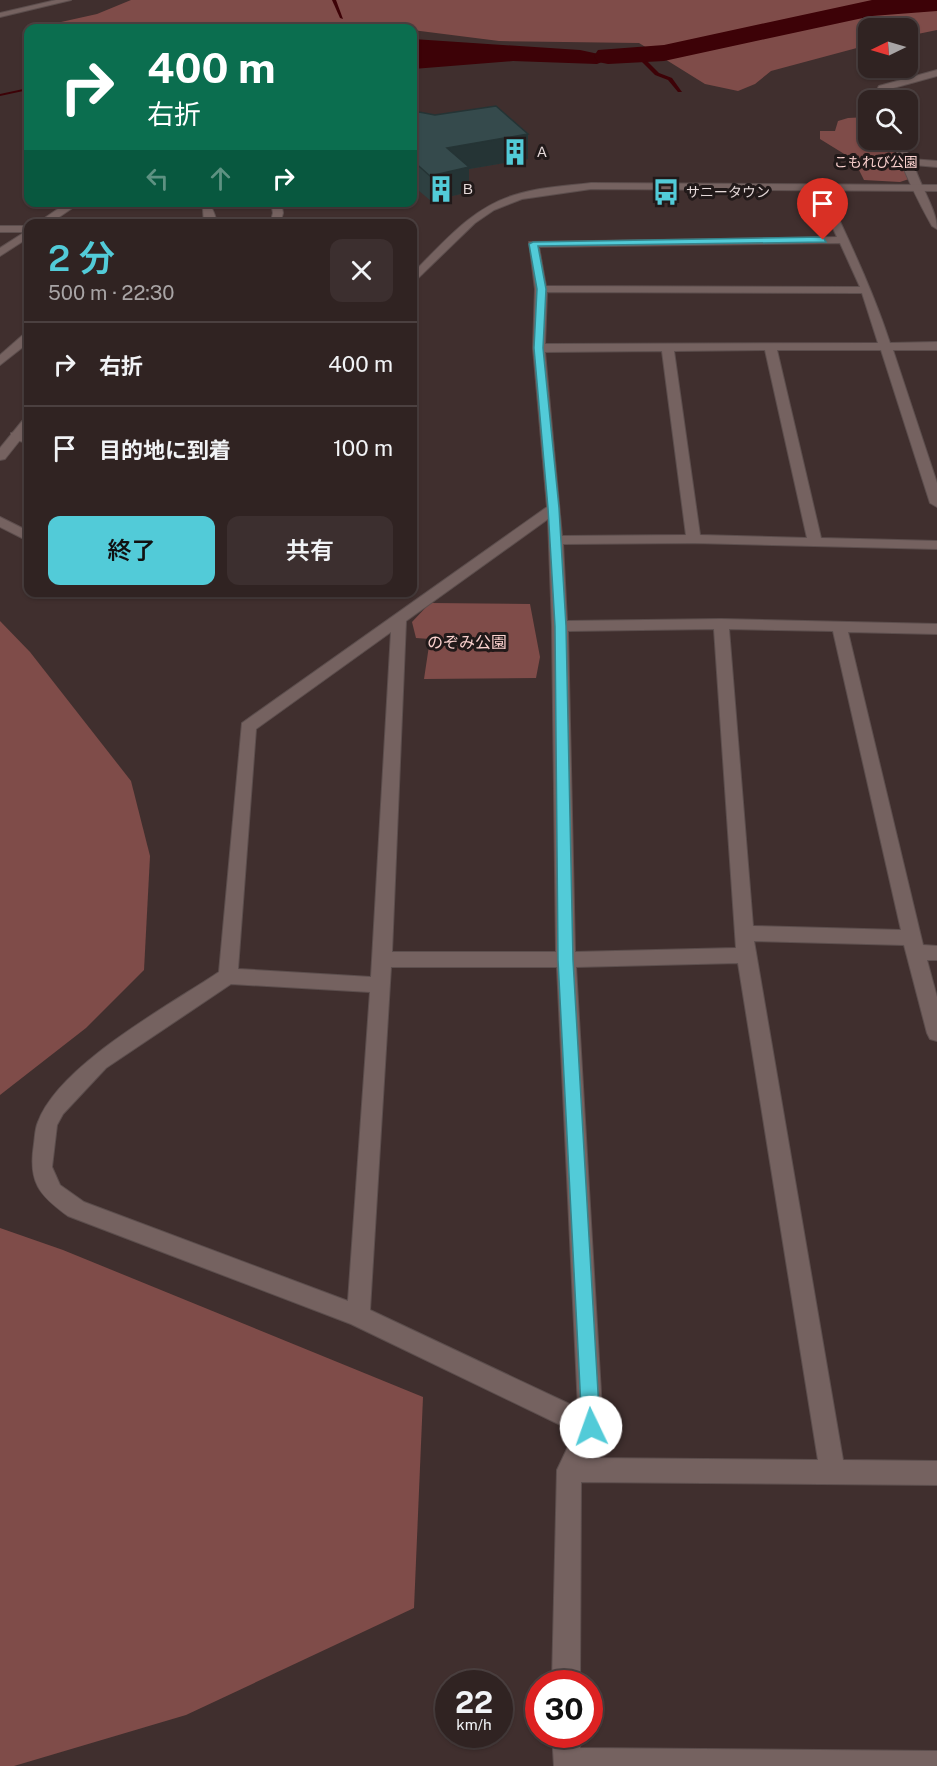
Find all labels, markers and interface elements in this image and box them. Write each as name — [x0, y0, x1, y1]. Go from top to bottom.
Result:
north arrow — [858, 18, 918, 78]
map controls — [858, 18, 918, 150]
text: 400 m — [147, 43, 276, 92]
icon: right — [48, 48, 126, 126]
button: search — [858, 90, 918, 150]
text: 右折 — [147, 98, 201, 130]
building icon: Ａ — [500, 137, 530, 167]
place label: Ａ — [535, 144, 549, 160]
park label: こもれび公園 — [834, 154, 918, 170]
icon: left — [141, 162, 174, 195]
icon: ahead — [204, 162, 237, 195]
icon: right — [267, 162, 300, 195]
building icon: Ｂ — [426, 174, 456, 204]
bus stop icon: サニータウン — [651, 177, 681, 207]
pin — [797, 178, 848, 240]
place label: Ｂ — [461, 181, 475, 197]
place label: サニータウン — [686, 184, 770, 200]
icon: arrive — [806, 187, 839, 220]
text: 2 分 — [48, 237, 115, 279]
button: close — [330, 239, 393, 302]
text: 500 m · 22:30 — [48, 281, 175, 305]
icon: right — [48, 348, 81, 381]
text: 400 m — [328, 351, 393, 377]
text: 右折 — [99, 353, 143, 379]
icon: arrive — [48, 432, 81, 465]
text: 100 m — [333, 435, 393, 461]
text: 目的地に到着 — [99, 437, 231, 463]
button: 終了 — [48, 516, 215, 585]
button: 共有 — [227, 516, 393, 585]
park label: のぞみ公園 — [427, 633, 507, 652]
position arrow — [559, 1395, 623, 1459]
speed limit sign: 30 — [525, 1670, 603, 1748]
text: 22 — [455, 1684, 493, 1720]
text: km/h — [456, 1716, 492, 1733]

